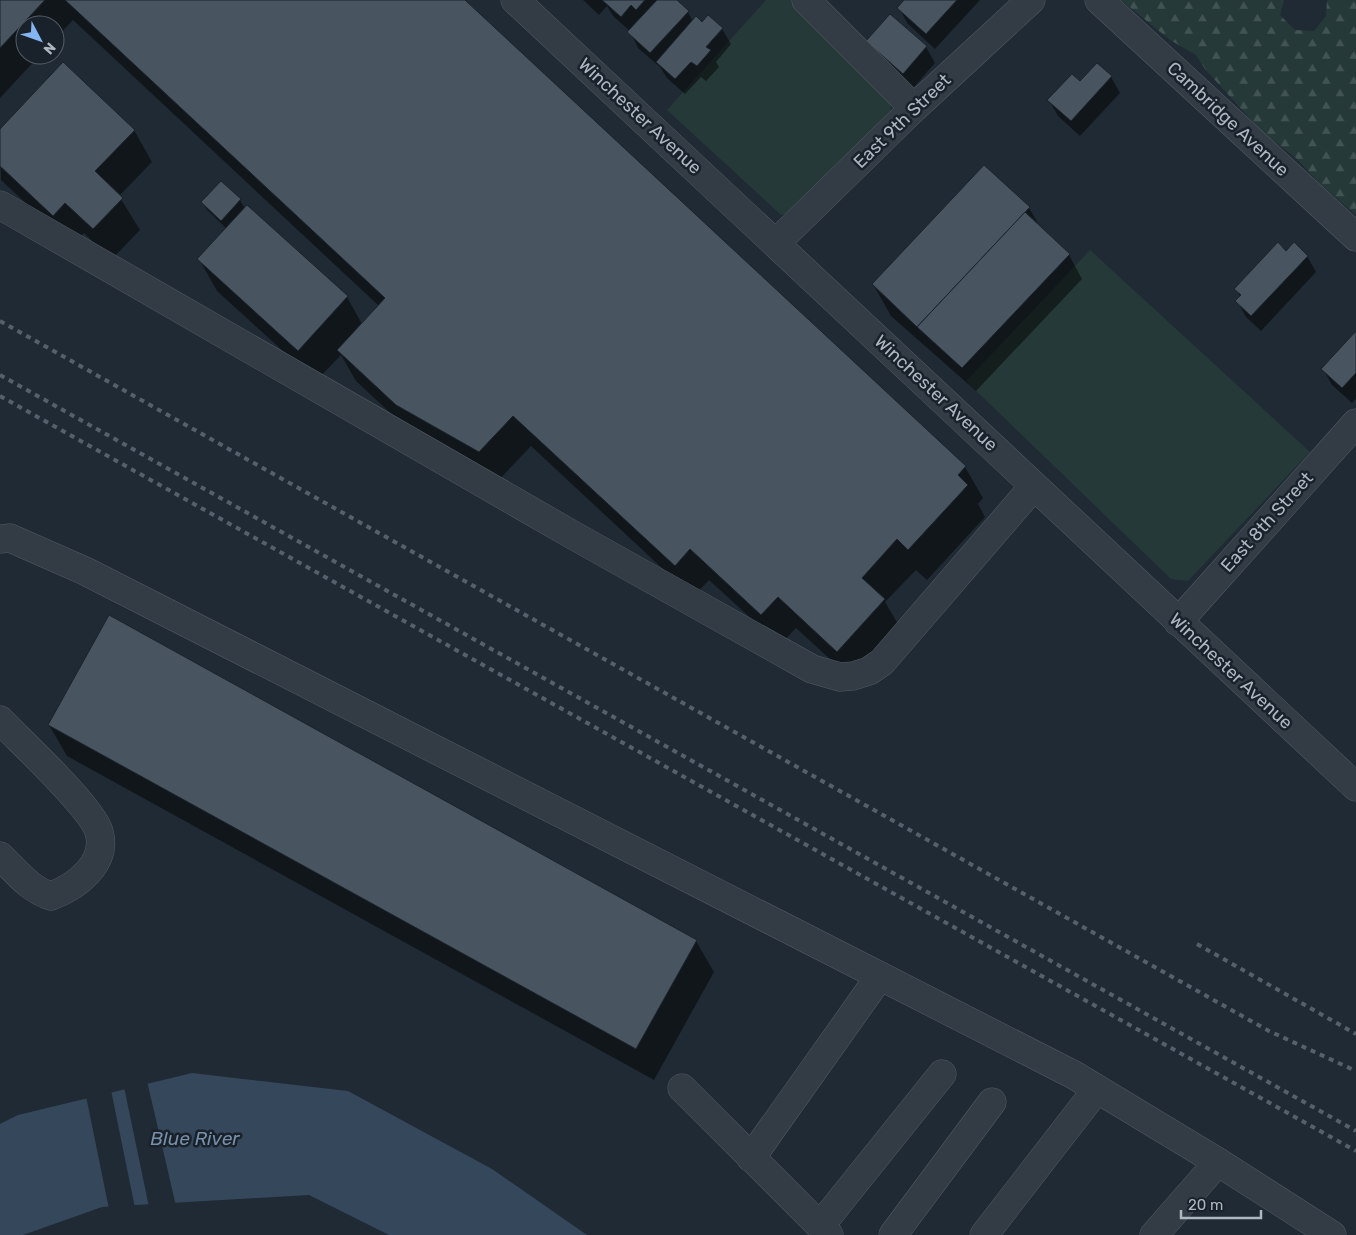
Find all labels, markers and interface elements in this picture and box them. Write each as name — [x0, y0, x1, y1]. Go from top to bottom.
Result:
north arrow — [15, 15, 65, 65]
text: N — [40, 39, 59, 58]
street label: Winchester Avenue — [574, 53, 706, 179]
street label: Cambridge Avenue — [1163, 57, 1293, 181]
street label: East 9th Street — [849, 69, 955, 173]
street label: Winchester Avenue — [870, 330, 1002, 456]
street label: East 8th Street — [1216, 467, 1318, 577]
street label: Winchester Avenue — [1165, 608, 1297, 734]
water label: Blue River — [150, 1127, 240, 1150]
scale bar — [1181, 1188, 1261, 1220]
text: 20 m — [1188, 1196, 1223, 1214]

